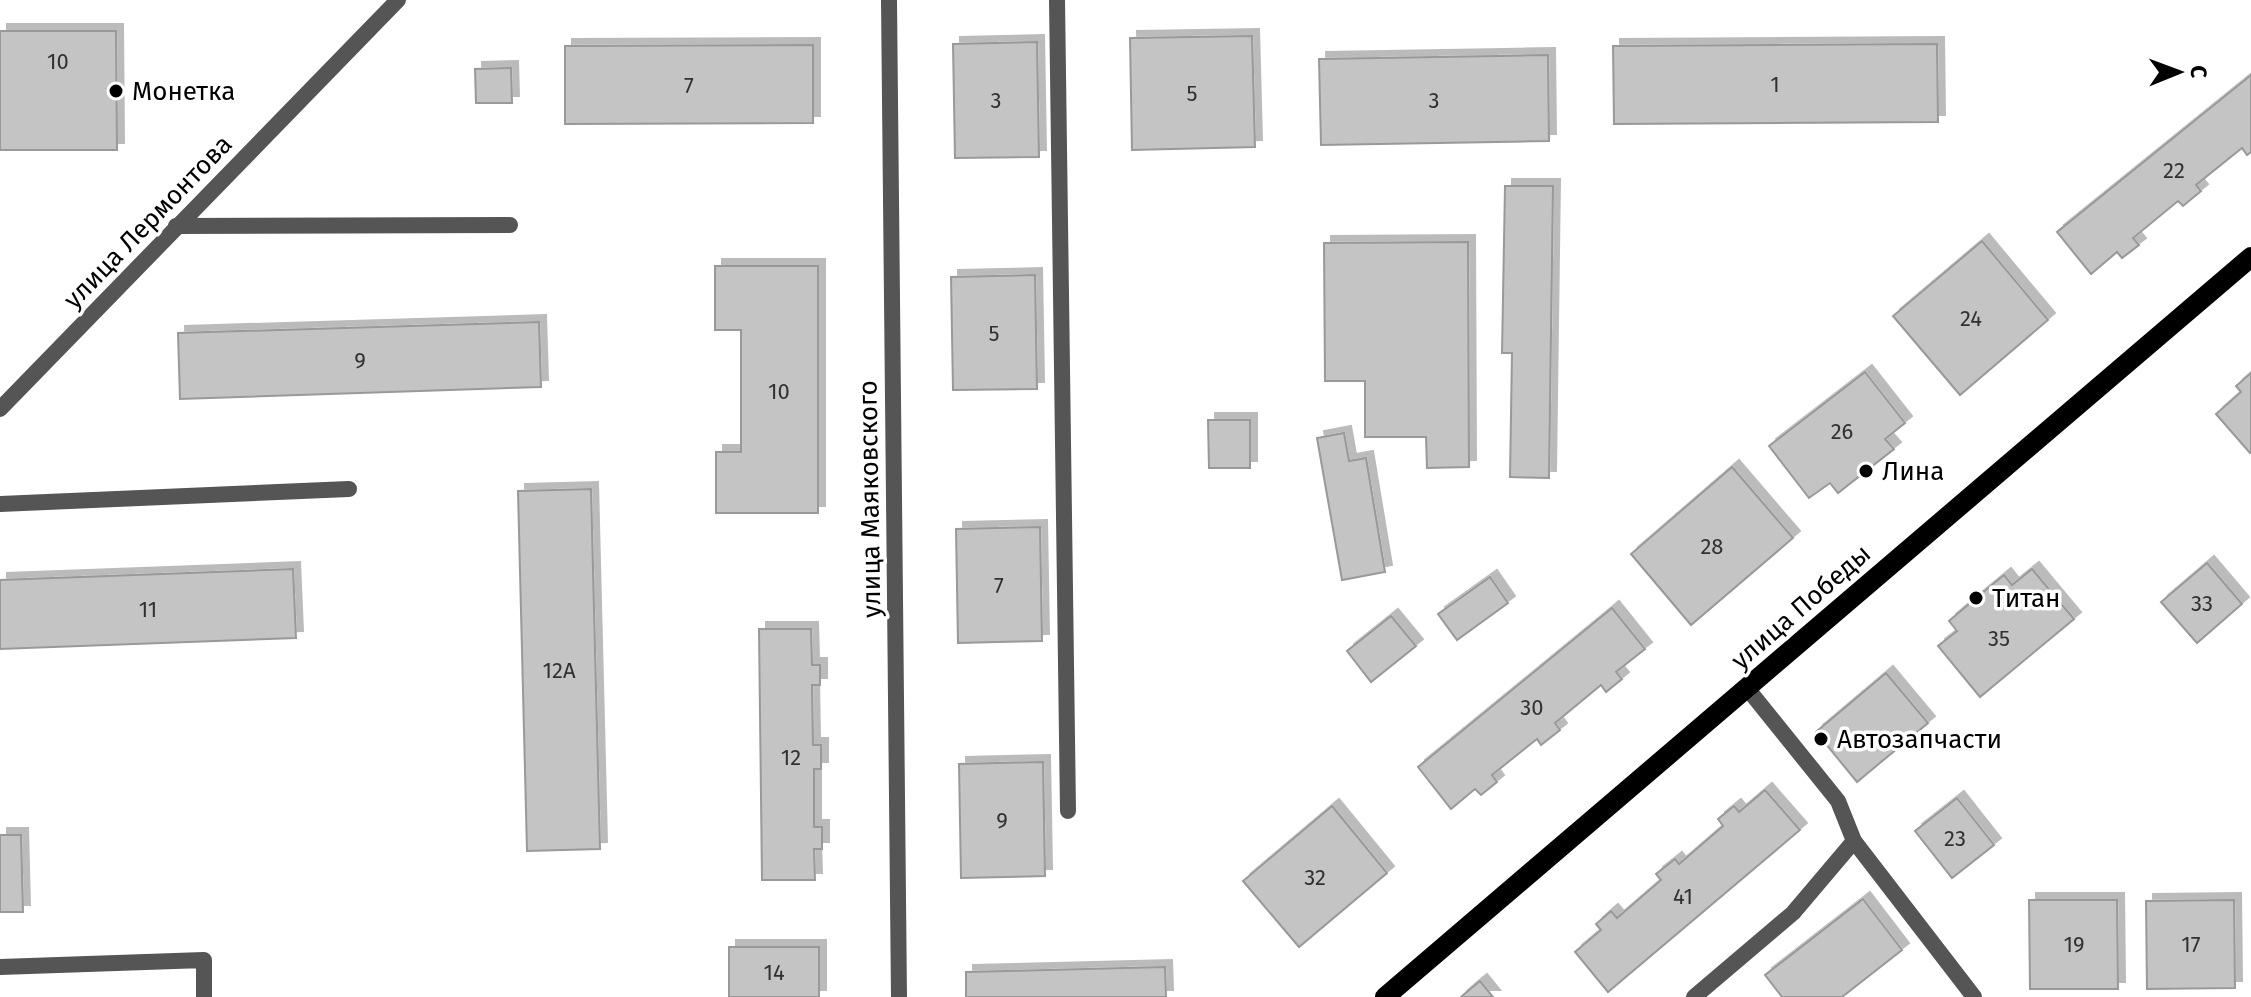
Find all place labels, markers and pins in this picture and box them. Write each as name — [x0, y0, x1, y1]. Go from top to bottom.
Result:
place label: Монетка — [132, 76, 235, 107]
marker: Монетка — [107, 82, 125, 100]
place label: Лина — [1882, 456, 1944, 487]
marker: Лина — [1857, 462, 1875, 480]
place label: Титан — [1992, 583, 2061, 614]
marker: Титан — [1967, 589, 1985, 607]
place label: Автозапчасти — [1837, 724, 2002, 755]
marker: Автозапчасти — [1812, 730, 1830, 748]

